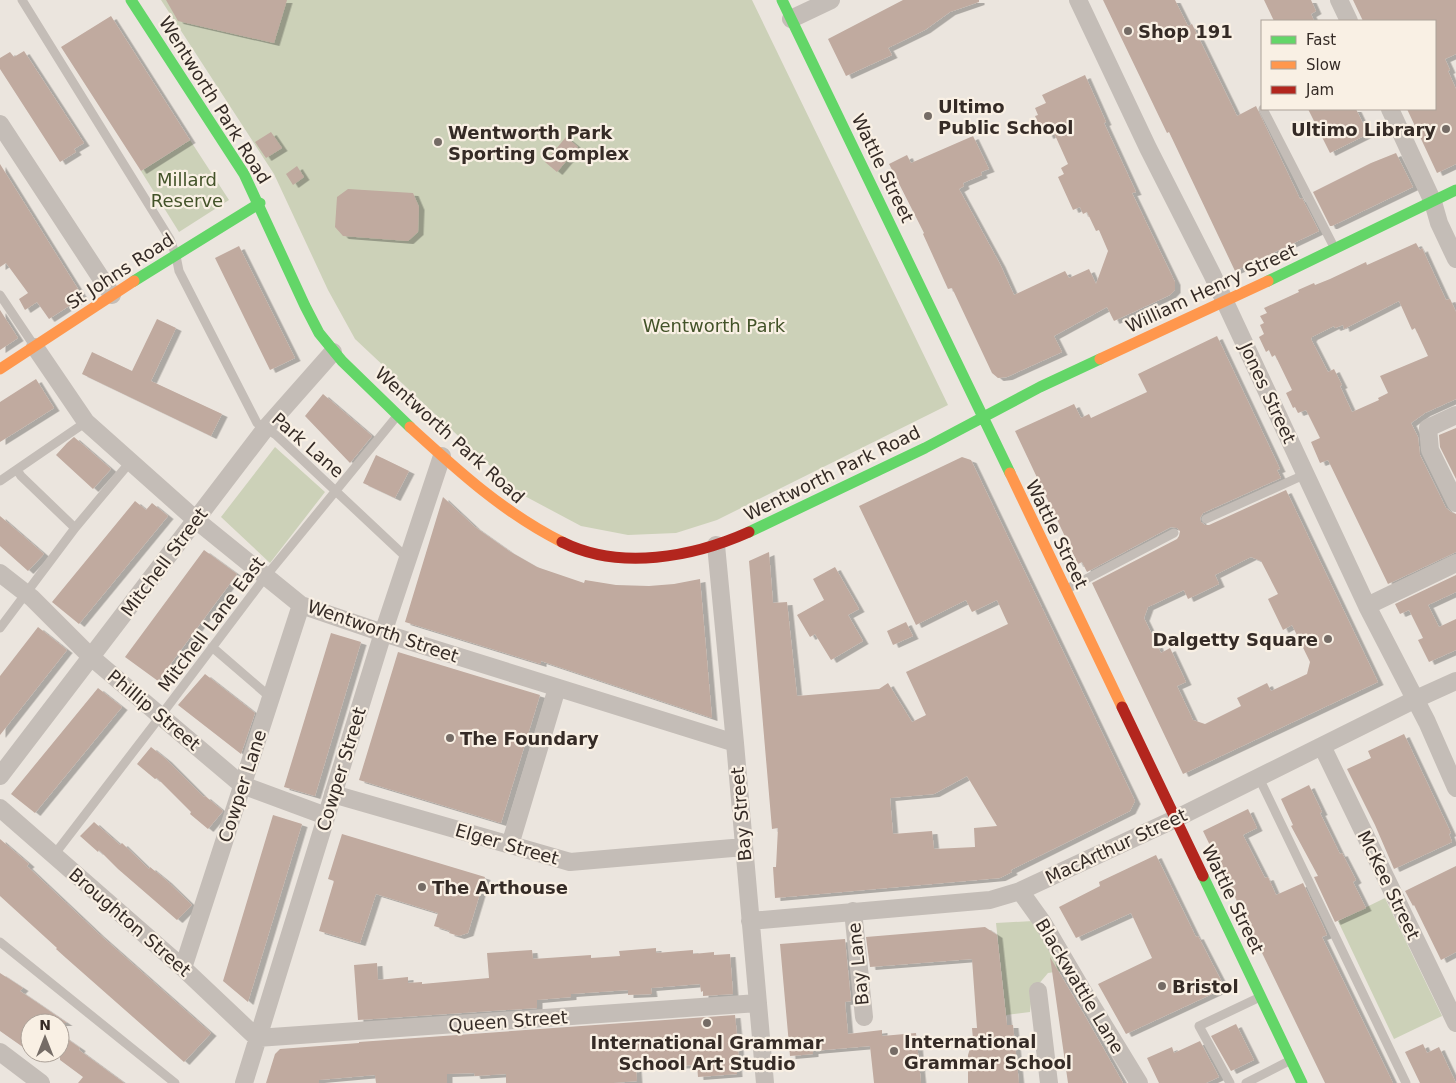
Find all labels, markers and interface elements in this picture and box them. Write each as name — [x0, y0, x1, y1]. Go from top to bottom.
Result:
street label: Wentworth Park Road — [155, 12, 275, 188]
legend — [1261, 20, 1436, 110]
place label: Shop 191 — [1138, 21, 1233, 42]
marker: Shop 191 — [1122, 25, 1134, 37]
text: Fast — [1306, 31, 1336, 49]
text: Slow — [1306, 56, 1341, 74]
text: Jam — [1305, 81, 1334, 99]
place label: Ultimo Public School — [938, 96, 1074, 138]
street label: Wattle Street — [848, 110, 918, 226]
marker: Ultimo Public School — [922, 110, 934, 122]
place label: Ultimo Library — [1291, 119, 1436, 140]
place label: Wentworth Park Sporting Complex — [448, 122, 629, 164]
marker: Ultimo Library — [1440, 123, 1452, 135]
marker: Wentworth Park Sporting Complex — [432, 136, 444, 148]
park label: Millard Reserve — [151, 169, 223, 211]
street label: St Johns Road — [62, 229, 178, 313]
street label: William Henry Street — [1122, 239, 1300, 337]
park label: Wentworth Park — [643, 315, 786, 336]
street label: Jones Street — [1235, 338, 1300, 447]
street label: Wentworth Park Road — [371, 362, 529, 508]
street label: Park Lane — [268, 408, 348, 482]
street label: Wentworth Park Road — [740, 421, 924, 525]
street label: Wattle Street — [1022, 476, 1092, 592]
street label: Mitchell Street — [116, 504, 212, 620]
street label: Mitchell Lane East — [153, 552, 269, 696]
street label: Wentworth Street — [305, 595, 461, 667]
place label: Dalgetty Square — [1153, 629, 1318, 650]
marker: Dalgetty Square — [1322, 633, 1334, 645]
street label: Phillip Street — [104, 665, 204, 755]
street label: Cowper Street — [312, 704, 370, 834]
street label: Cowper Lane — [214, 727, 270, 845]
place label: The Foundary — [460, 728, 599, 749]
marker: The Foundary — [444, 732, 456, 744]
street label: Bay Street — [726, 766, 756, 862]
street label: MacArthur Street — [1042, 804, 1190, 888]
street label: Elger Street — [453, 819, 561, 869]
street label: McKee Street — [1354, 827, 1424, 943]
street label: Wattle Street — [1198, 841, 1268, 957]
street label: Broughton Street — [65, 863, 195, 981]
place label: The Arthouse — [432, 877, 568, 898]
marker: The Arthouse — [416, 881, 428, 893]
street label: Blackwattle Lane — [1031, 915, 1129, 1057]
street label: Bay Lane — [843, 921, 873, 1007]
place label: Bristol — [1172, 976, 1239, 997]
marker: Bristol — [1156, 980, 1168, 992]
street label: Queen Street — [448, 1006, 568, 1036]
north arrow — [20, 1013, 70, 1063]
text: N — [39, 1017, 51, 1033]
marker: International Grammar School Art Studio — [701, 1017, 713, 1029]
place label: International Grammar School — [904, 1031, 1072, 1073]
place label: International Grammar School Art Studio — [590, 1032, 824, 1074]
marker: International Grammar School — [888, 1045, 900, 1057]

